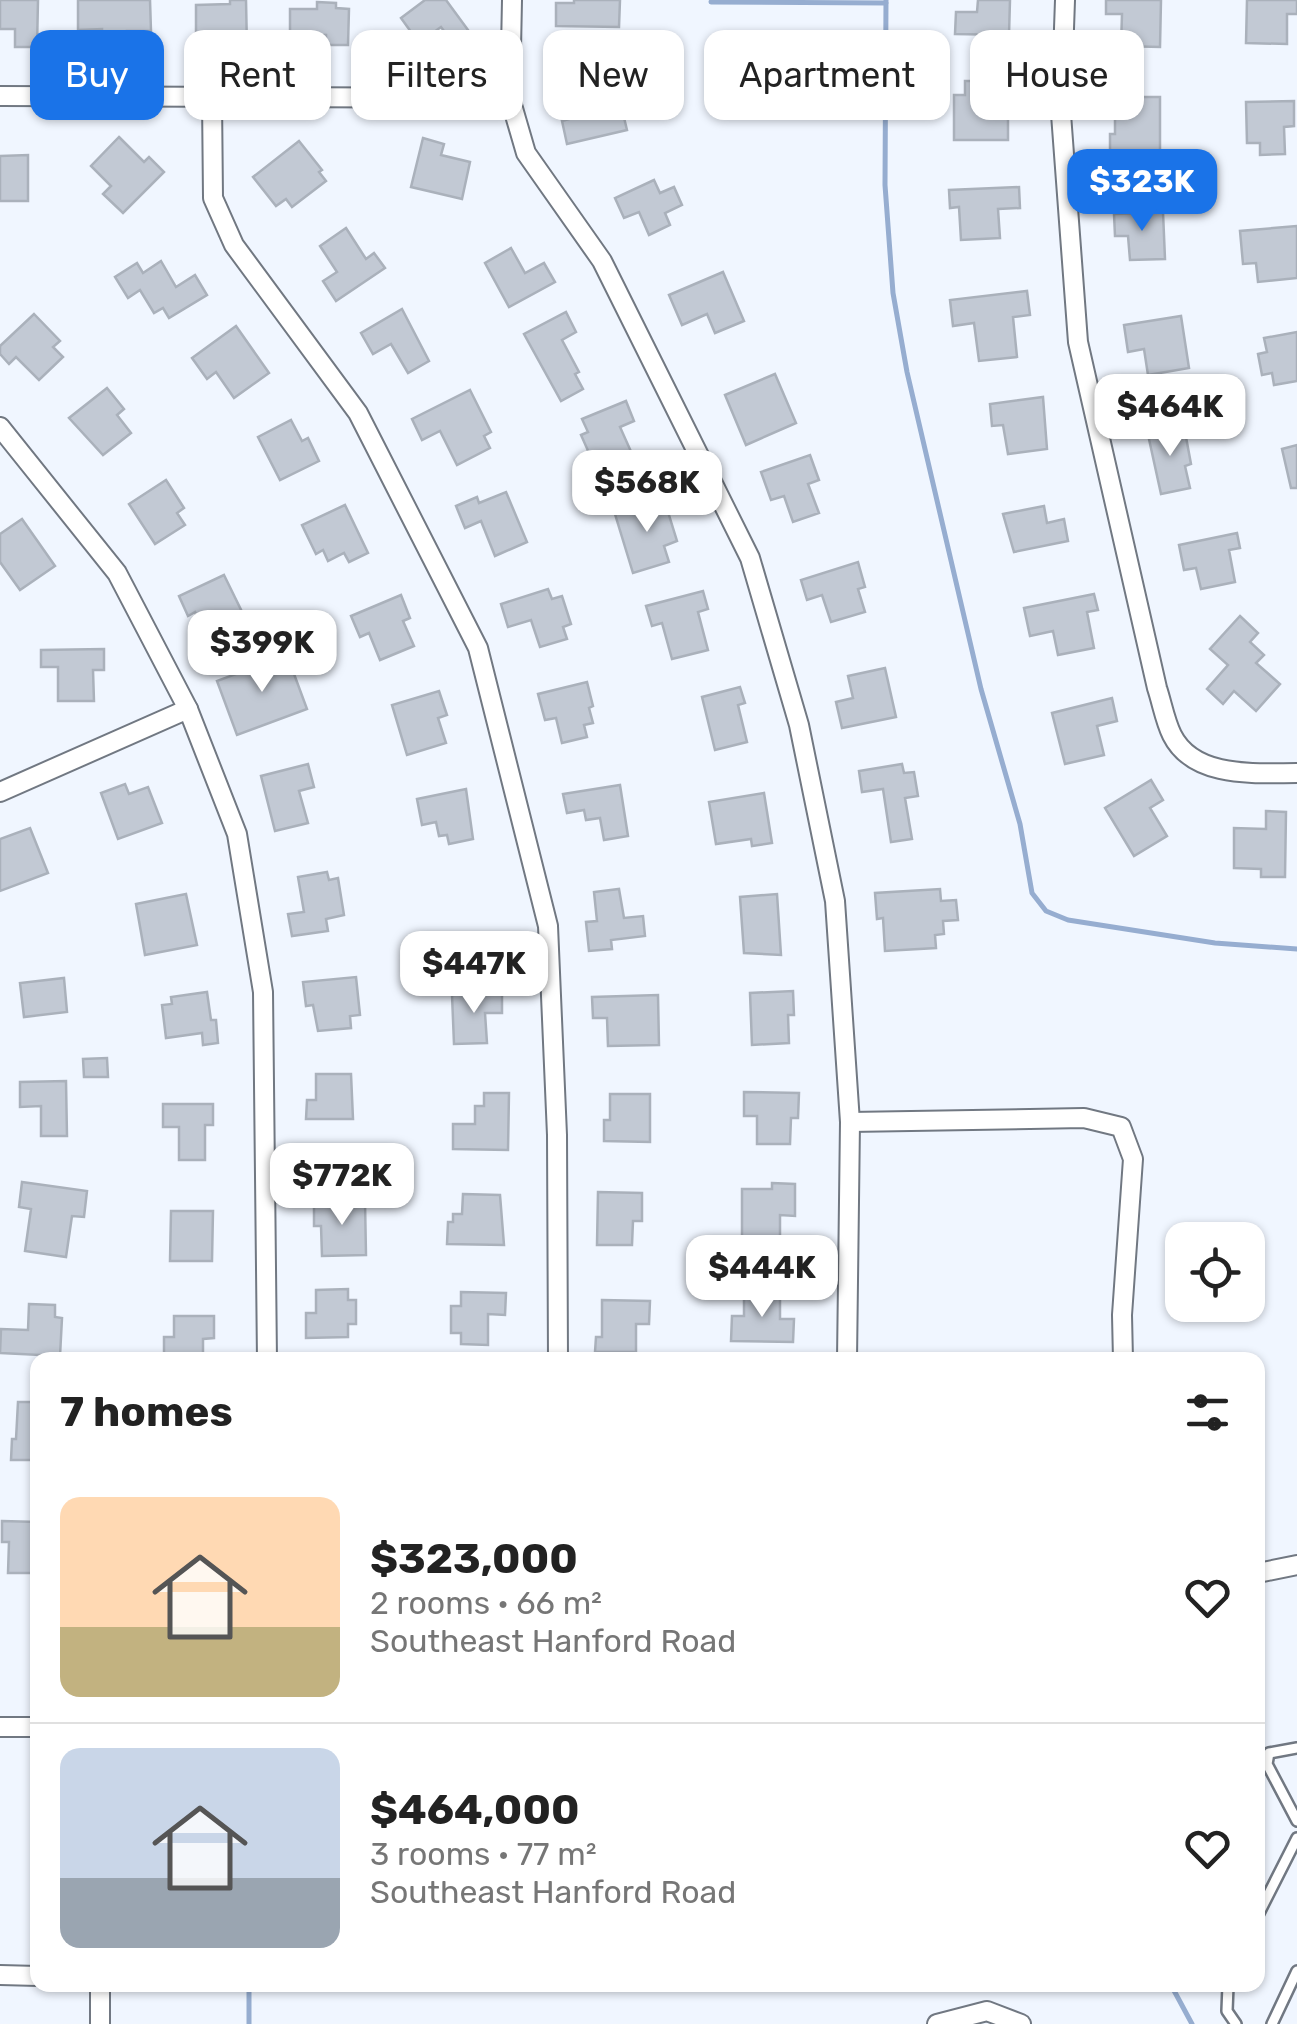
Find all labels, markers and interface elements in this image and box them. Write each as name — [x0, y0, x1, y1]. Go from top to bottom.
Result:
chip: Buy — [30, 30, 164, 120]
chip: Rent — [184, 30, 331, 120]
chip: Filters — [351, 30, 523, 120]
chip: New — [543, 30, 684, 120]
chip: Apartment — [704, 30, 950, 120]
chip: House — [970, 30, 1144, 120]
pin: $323K — [1072, 149, 1212, 234]
text: $323K — [1089, 162, 1195, 200]
pin: $464K — [1100, 374, 1240, 459]
text: $464K — [1116, 387, 1224, 425]
pin: $568K — [577, 450, 717, 535]
text: $568K — [594, 463, 700, 501]
pin: $399K — [192, 610, 332, 695]
text: $399K — [210, 623, 314, 661]
pin: $447K — [404, 931, 544, 1016]
text: $447K — [422, 944, 526, 982]
pin: $772K — [272, 1143, 412, 1228]
text: $772K — [292, 1156, 392, 1194]
map controls — [1165, 1222, 1265, 1322]
button: locate — [1165, 1222, 1265, 1322]
pin: $444K — [692, 1235, 832, 1320]
text: $444K — [708, 1248, 816, 1286]
icon: filters — [1180, 1385, 1235, 1440]
text: 7 homes — [60, 1387, 233, 1437]
text: $323,000 — [370, 1534, 578, 1584]
icon: home — [140, 1537, 260, 1657]
icon: heart — [1180, 1570, 1235, 1625]
text: 2 rooms · 66 m² — [370, 1584, 602, 1622]
text: Southeast Hanford Road — [370, 1622, 736, 1660]
text: $464,000 — [370, 1785, 580, 1835]
icon: home — [140, 1788, 260, 1908]
icon: heart — [1180, 1821, 1235, 1876]
text: 3 rooms · 77 m² — [370, 1835, 597, 1873]
text: Southeast Hanford Road — [370, 1873, 736, 1911]

